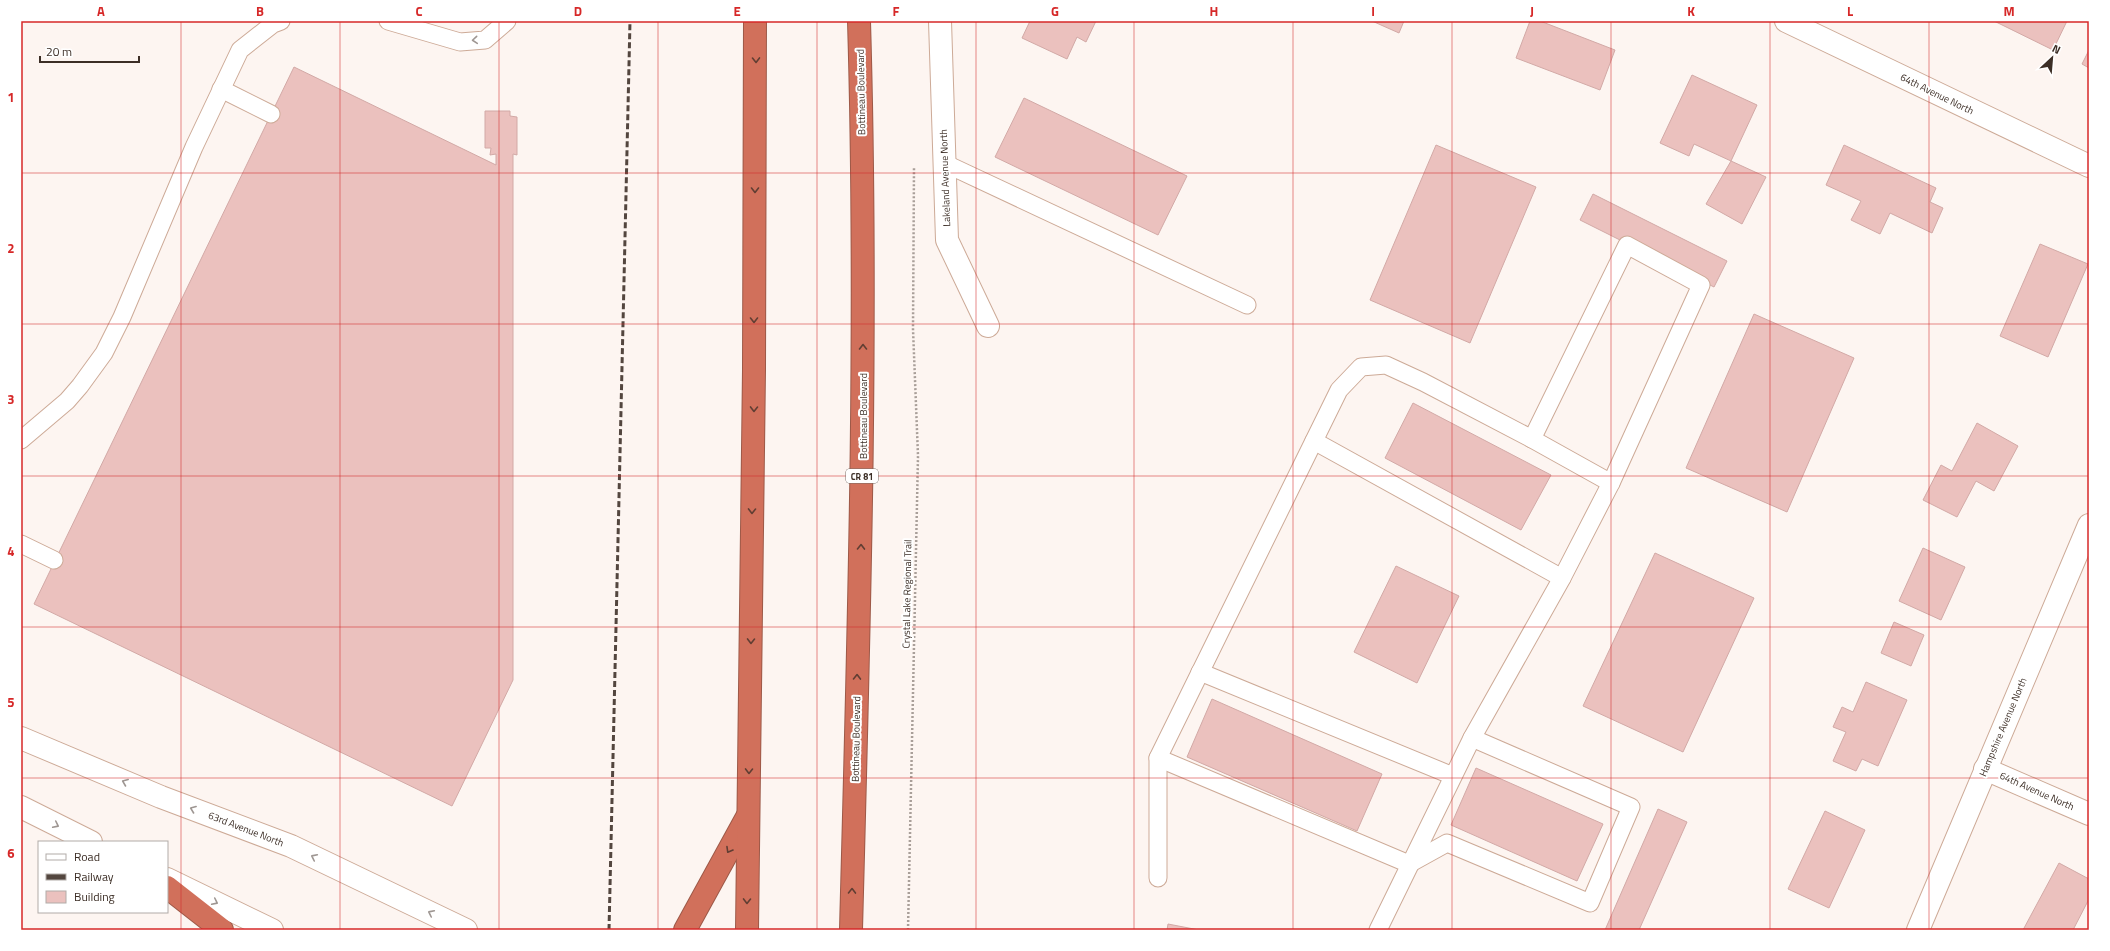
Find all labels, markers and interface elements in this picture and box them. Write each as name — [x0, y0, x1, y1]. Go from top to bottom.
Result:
text: A — [97, 1, 105, 21]
text: B — [256, 1, 264, 21]
text: C — [415, 1, 423, 21]
text: D — [574, 1, 582, 21]
text: E — [733, 1, 741, 21]
text: F — [893, 1, 900, 21]
text: G — [1051, 1, 1059, 21]
text: H — [1210, 1, 1218, 21]
text: I — [1371, 1, 1375, 21]
text: J — [1530, 1, 1534, 21]
text: K — [1687, 1, 1695, 21]
text: L — [1847, 1, 1853, 21]
text: M — [2003, 1, 2015, 21]
one-way arrow — [472, 36, 478, 45]
scale bar — [40, 38, 139, 64]
north arrow — [2032, 38, 2072, 78]
text: N — [2049, 40, 2063, 58]
text: 20 m — [46, 42, 72, 61]
street label: Bottineau Boulevard — [853, 49, 869, 135]
one-way arrow — [751, 57, 760, 63]
street label: 64th Avenue North — [1898, 70, 1976, 118]
text: 1 — [7, 87, 15, 107]
street label: Lakeland Avenue North — [936, 129, 954, 227]
one-way arrow — [751, 187, 759, 193]
text: 2 — [7, 238, 15, 258]
one-way arrow — [750, 317, 759, 323]
one-way arrow — [859, 344, 867, 350]
street label: Bottineau Boulevard — [856, 373, 871, 459]
text: 3 — [7, 389, 15, 409]
one-way arrow — [750, 406, 758, 412]
road number: CR 81 — [846, 469, 878, 483]
one-way arrow — [748, 508, 757, 514]
street label: Crystal Lake Regional Trail — [899, 539, 915, 649]
text: 4 — [7, 541, 15, 561]
one-way arrow — [857, 544, 865, 550]
one-way arrow — [746, 638, 755, 644]
one-way arrow — [853, 674, 862, 680]
street label: Hampshire Avenue North — [1975, 675, 2031, 779]
text: 5 — [7, 692, 15, 712]
street label: Bottineau Boulevard — [848, 696, 864, 782]
one-way arrow — [745, 768, 753, 774]
street label: 64th Avenue North — [1997, 768, 2077, 814]
one-way arrow — [121, 778, 128, 786]
one-way arrow — [190, 805, 197, 813]
street label: 63rd Avenue North — [206, 808, 286, 850]
one-way arrow — [52, 820, 59, 827]
legend — [38, 841, 168, 913]
text: 6 — [7, 843, 15, 863]
one-way arrow — [726, 846, 733, 853]
text: Road — [74, 847, 100, 866]
one-way arrow — [310, 854, 318, 862]
text: Railway — [74, 867, 114, 886]
text: Building — [74, 887, 115, 906]
one-way arrow — [848, 888, 856, 894]
one-way arrow — [210, 897, 218, 905]
one-way arrow — [743, 898, 751, 904]
one-way arrow — [428, 910, 435, 918]

